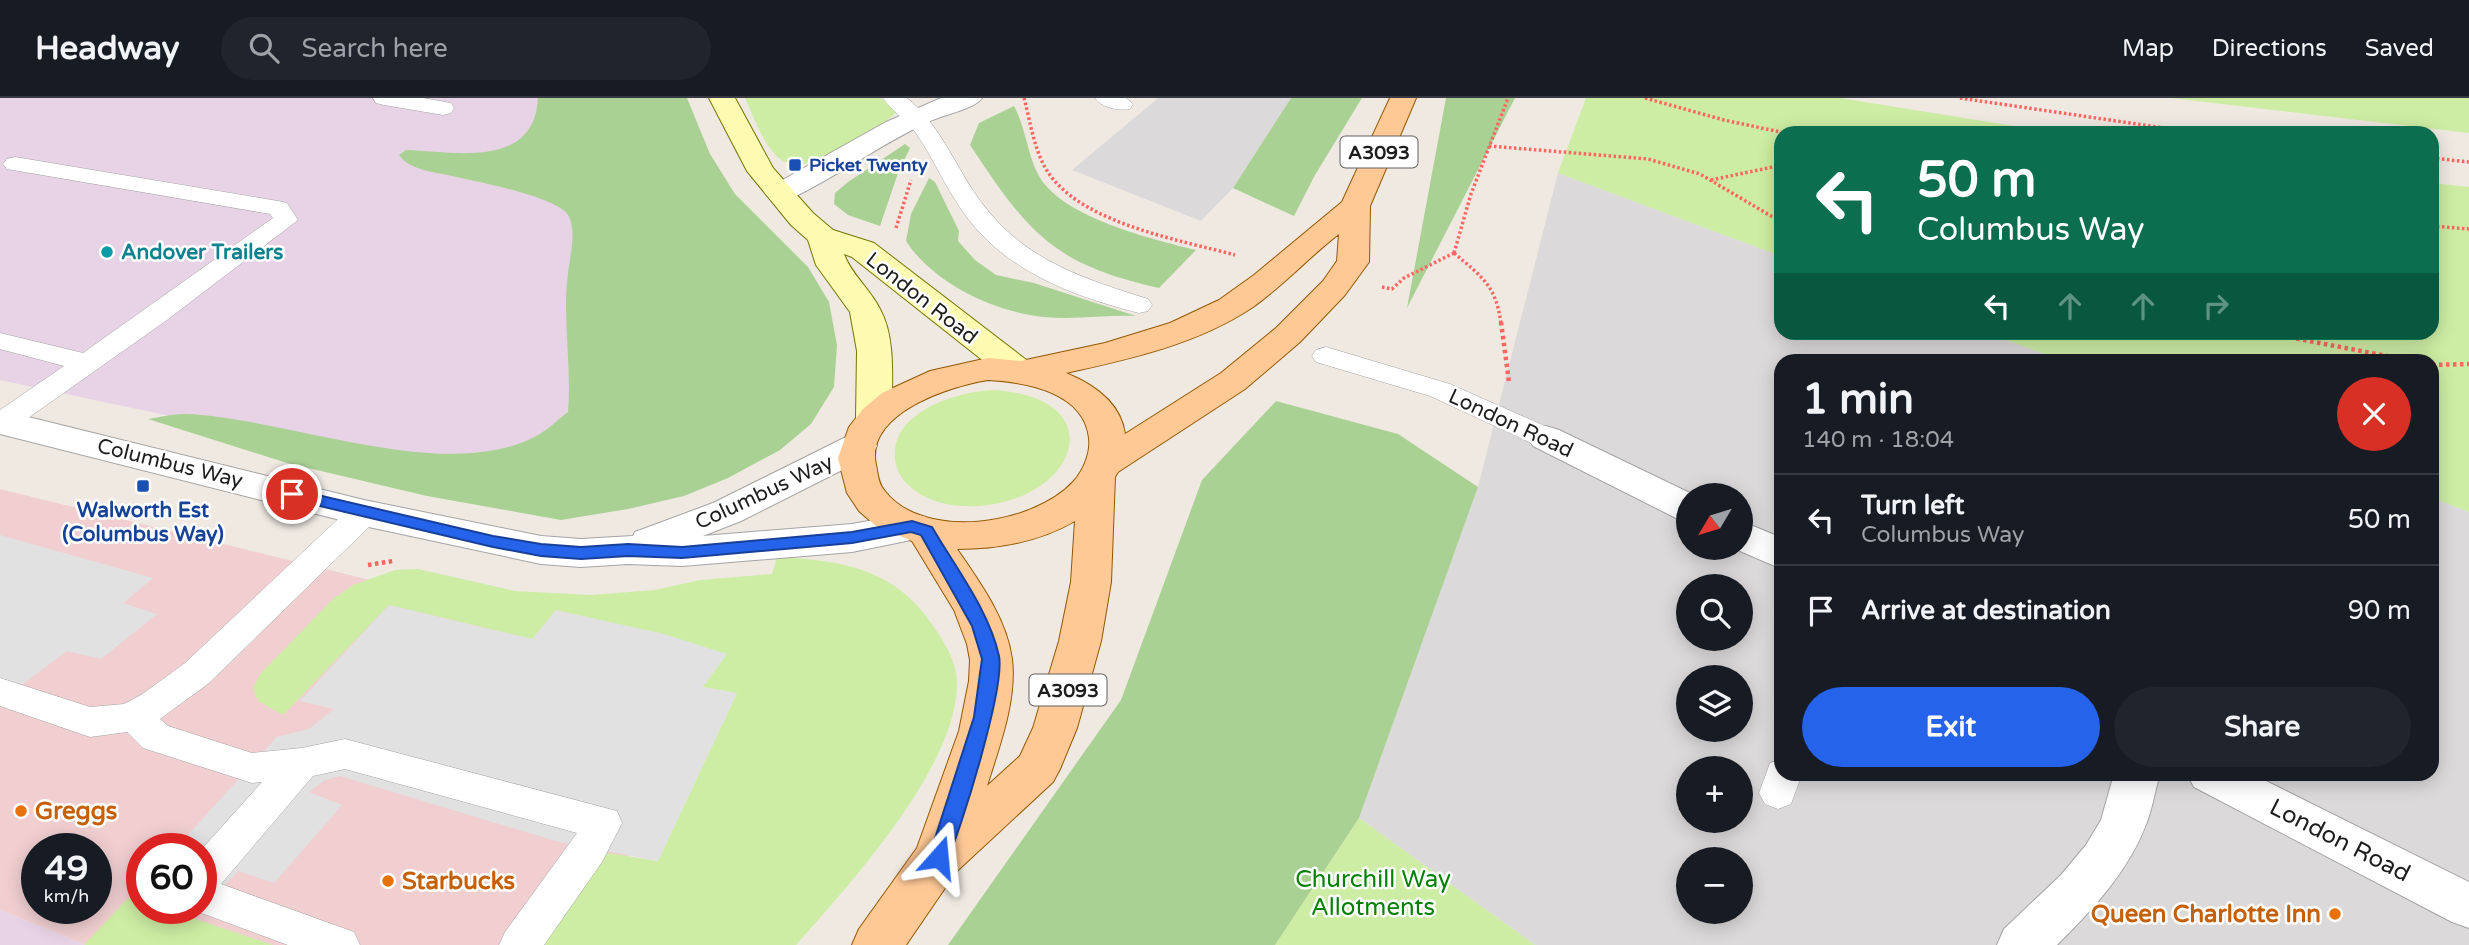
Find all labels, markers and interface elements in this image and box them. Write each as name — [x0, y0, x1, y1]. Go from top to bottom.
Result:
search box — [221, 17, 711, 80]
text: Headway — [35, 29, 179, 68]
icon: search — [245, 29, 283, 67]
text: Search here — [301, 33, 448, 64]
text: Map — [2122, 34, 2174, 63]
text: Directions — [2212, 34, 2327, 63]
text: Saved — [2365, 34, 2434, 63]
road number: A3093 — [1340, 136, 1418, 168]
text: 50 m — [1917, 151, 2036, 210]
place label: Picket Twenty — [809, 154, 928, 176]
icon: left — [1802, 154, 1893, 245]
marker: Picket Twenty — [787, 157, 803, 173]
text: Columbus Way — [1917, 211, 2144, 249]
place label: Andover Trailers — [121, 240, 283, 265]
marker: Andover Trailers — [99, 244, 115, 260]
street label: London Road — [861, 247, 982, 350]
icon: left — [1978, 287, 2016, 325]
icon: ahead — [2051, 287, 2089, 325]
icon: ahead — [2124, 287, 2162, 325]
icon: right — [2197, 287, 2235, 325]
text: 1 min — [1802, 374, 1914, 425]
button: close — [2337, 377, 2411, 451]
street label: London Road — [1444, 384, 1577, 463]
text: 140 m · 18:04 — [1802, 426, 1954, 454]
street label: Columbus Way — [94, 433, 245, 494]
street label: Columbus Way — [691, 450, 837, 535]
pin — [262, 464, 322, 524]
icon: arrive — [273, 475, 311, 513]
marker: Walworth Est (Columbus Way) — [135, 478, 151, 494]
north arrow — [1676, 483, 1754, 560]
map controls — [1676, 483, 1753, 924]
text: Turn left — [1861, 490, 1964, 521]
place label: Walworth Est (Columbus Way) — [62, 498, 224, 547]
icon: left — [1802, 501, 1840, 539]
text: 50 m — [2348, 504, 2411, 535]
text: Columbus Way — [1861, 521, 2024, 549]
button: search — [1676, 574, 1753, 651]
icon: arrive — [1802, 592, 1840, 630]
text: Arrive at destination — [1861, 595, 2111, 626]
text: 90 m — [2348, 595, 2411, 626]
button: layers — [1676, 665, 1753, 742]
road number: A3093 — [1030, 674, 1106, 706]
button: Exit — [1802, 687, 2100, 767]
button: Share — [2114, 687, 2411, 767]
button: + — [1676, 756, 1753, 833]
street label: London Road — [2265, 793, 2415, 888]
place label: Greggs — [35, 797, 117, 826]
marker: Greggs — [13, 803, 29, 819]
position arrow — [902, 820, 976, 894]
speed limit sign: 60 — [126, 833, 217, 924]
button: − — [1676, 847, 1753, 924]
text: 49 — [45, 848, 88, 890]
park label: Churchill Way Allotments — [1295, 865, 1451, 922]
place label: Starbucks — [402, 867, 515, 896]
marker: Starbucks — [380, 873, 396, 889]
text: km/h — [44, 885, 89, 907]
place label: Queen Charlotte Inn — [2091, 900, 2321, 929]
marker: Queen Charlotte Inn — [2327, 906, 2343, 922]

